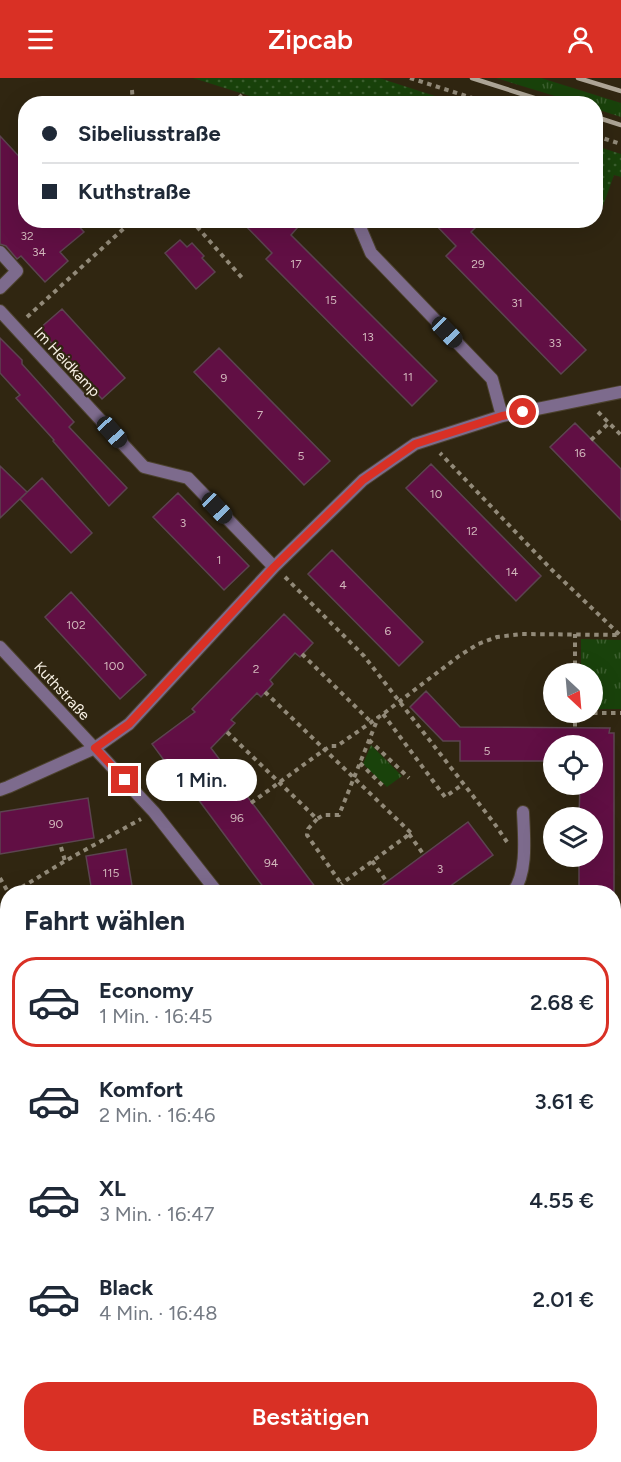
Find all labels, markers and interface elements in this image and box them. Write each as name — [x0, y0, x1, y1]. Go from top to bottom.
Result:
icon: menu — [24, 23, 57, 56]
text: Zipcab — [268, 23, 353, 56]
icon: person — [564, 23, 597, 56]
text: Sibeliusstraße — [78, 120, 221, 147]
text: Kuthstraße — [78, 178, 191, 205]
house number: 32 — [20, 229, 34, 243]
house number: 34 — [32, 245, 47, 259]
house number: 17 — [290, 257, 302, 271]
house number: 29 — [471, 257, 485, 271]
house number: 15 — [325, 293, 337, 307]
house number: 31 — [511, 296, 523, 310]
car — [428, 313, 466, 351]
street label: Im Heidkamp — [30, 323, 104, 401]
house number: 13 — [362, 330, 374, 344]
house number: 33 — [548, 336, 562, 350]
house number: 11 — [403, 370, 413, 384]
house number: 9 — [221, 371, 228, 385]
route start — [509, 398, 536, 425]
house number: 7 — [257, 408, 264, 422]
car — [93, 413, 131, 451]
house number: 16 — [574, 446, 586, 460]
house number: 5 — [298, 449, 305, 463]
house number: 10 — [430, 487, 443, 501]
car — [198, 489, 236, 527]
house number: 3 — [180, 516, 186, 530]
house number: 12 — [466, 524, 478, 538]
house number: 1 — [217, 553, 221, 567]
house number: 14 — [506, 565, 519, 579]
house number: 4 — [339, 578, 347, 592]
house number: 102 — [66, 618, 86, 632]
house number: 6 — [385, 624, 392, 638]
street label: Kuthstraße — [30, 658, 94, 724]
house number: 100 — [104, 659, 124, 673]
house number: 2 — [253, 662, 259, 676]
north arrow — [543, 663, 603, 723]
map controls — [543, 663, 603, 867]
button: locate — [543, 735, 603, 795]
house number: 5 — [484, 744, 491, 758]
callout: 1 Min. — [146, 759, 257, 801]
route end — [111, 766, 138, 793]
text: 1 Min. — [176, 768, 227, 792]
button: layers — [543, 807, 603, 867]
house number: 96 — [230, 811, 244, 825]
house number: 90 — [49, 817, 64, 831]
house number: 94 — [264, 856, 279, 870]
house number: 3 — [437, 862, 443, 876]
house number: 115 — [103, 866, 120, 880]
text: Fahrt wählen — [24, 904, 185, 937]
icon: car — [27, 975, 81, 1029]
text: Economy — [99, 977, 194, 1004]
text: 2.68 € — [530, 989, 594, 1016]
text: 1 Min. · 16:45 — [99, 1004, 213, 1028]
icon: car — [27, 1074, 81, 1128]
text: Komfort — [99, 1076, 183, 1103]
text: 3.61 € — [535, 1088, 594, 1115]
text: 2 Min. · 16:46 — [99, 1103, 215, 1127]
icon: car — [27, 1173, 81, 1227]
text: XL — [99, 1175, 126, 1202]
text: 4.55 € — [529, 1187, 594, 1214]
text: 3 Min. · 16:47 — [99, 1202, 214, 1226]
icon: car — [27, 1272, 81, 1326]
text: Black — [99, 1274, 153, 1301]
text: 2.01 € — [533, 1286, 594, 1313]
text: 4 Min. · 16:48 — [99, 1301, 218, 1325]
button: Bestätigen — [24, 1382, 597, 1451]

